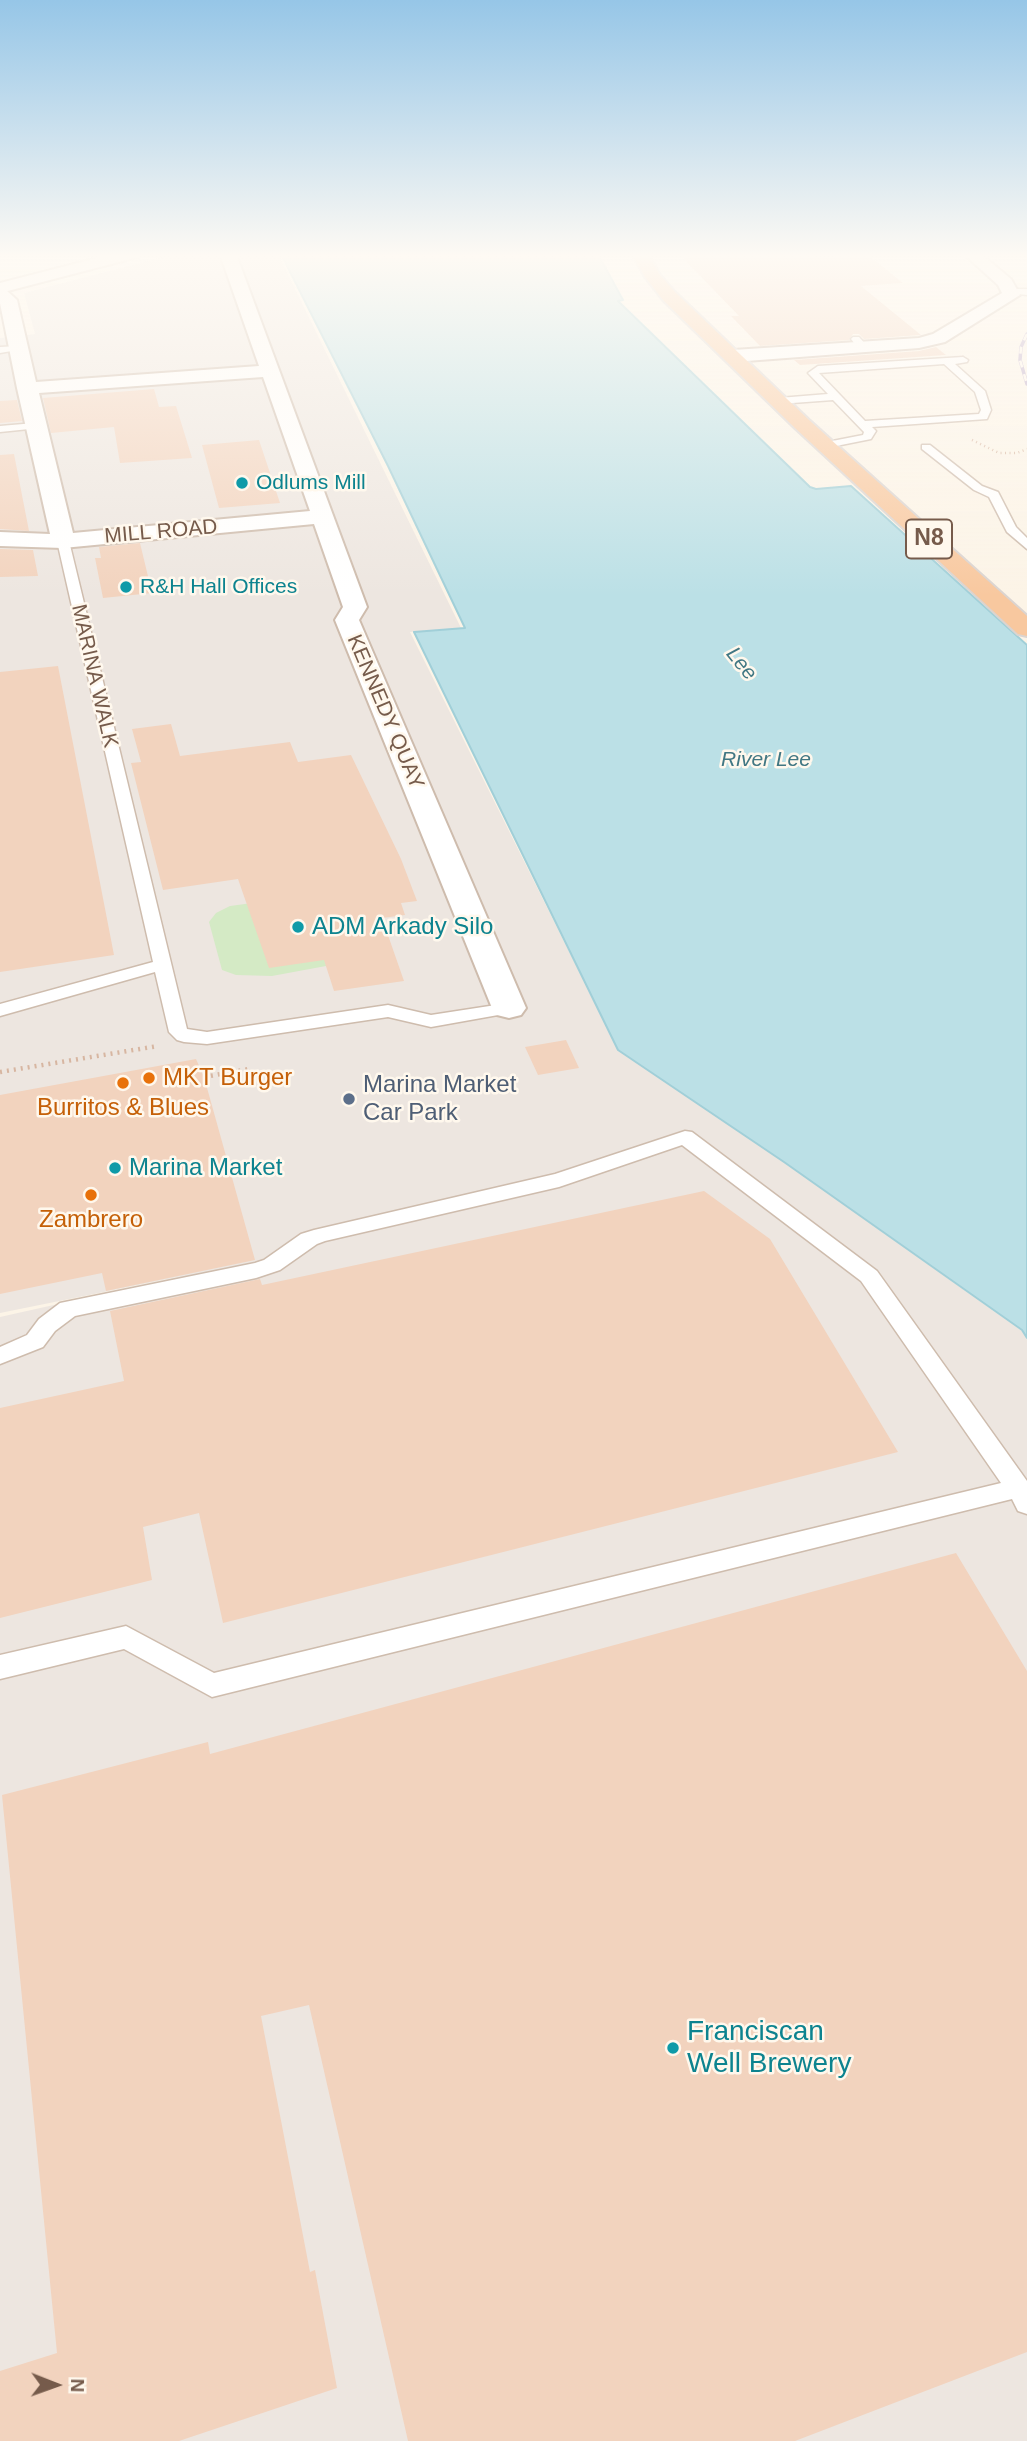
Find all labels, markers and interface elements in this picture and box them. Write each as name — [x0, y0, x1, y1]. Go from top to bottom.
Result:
place label: Odlums Mill — [256, 470, 366, 496]
marker: Odlums Mill — [234, 475, 250, 491]
street label: MILL ROAD — [104, 515, 218, 549]
road number: N8 — [906, 520, 952, 558]
place label: R&H Hall Offices — [140, 574, 297, 600]
marker: R&H Hall Offices — [118, 579, 134, 595]
street label: MARINA WALK — [65, 602, 123, 750]
street label: KENNEDY QUAY — [341, 631, 429, 793]
water label: Lee — [720, 642, 762, 686]
water label: River Lee — [721, 747, 811, 773]
place label: ADM Arkady Silo — [312, 913, 493, 941]
marker: ADM Arkady Silo — [290, 919, 306, 935]
place label: MKT Burger — [163, 1064, 292, 1092]
marker: MKT Burger — [141, 1070, 157, 1086]
place label: Marina Market Car Park — [363, 1071, 516, 1127]
marker: Burritos & Blues — [115, 1075, 131, 1091]
marker: Marina Market Car Park — [341, 1091, 357, 1107]
place label: Burritos & Blues — [37, 1094, 209, 1122]
place label: Marina Market — [129, 1154, 282, 1182]
marker: Marina Market — [107, 1160, 123, 1176]
marker: Zambrero — [83, 1187, 99, 1203]
place label: Zambrero — [39, 1206, 143, 1234]
place label: Franciscan Well Brewery — [687, 2015, 851, 2081]
marker: Franciscan Well Brewery — [665, 2040, 681, 2056]
north arrow — [21, 2350, 91, 2420]
text: N — [67, 2378, 88, 2392]

